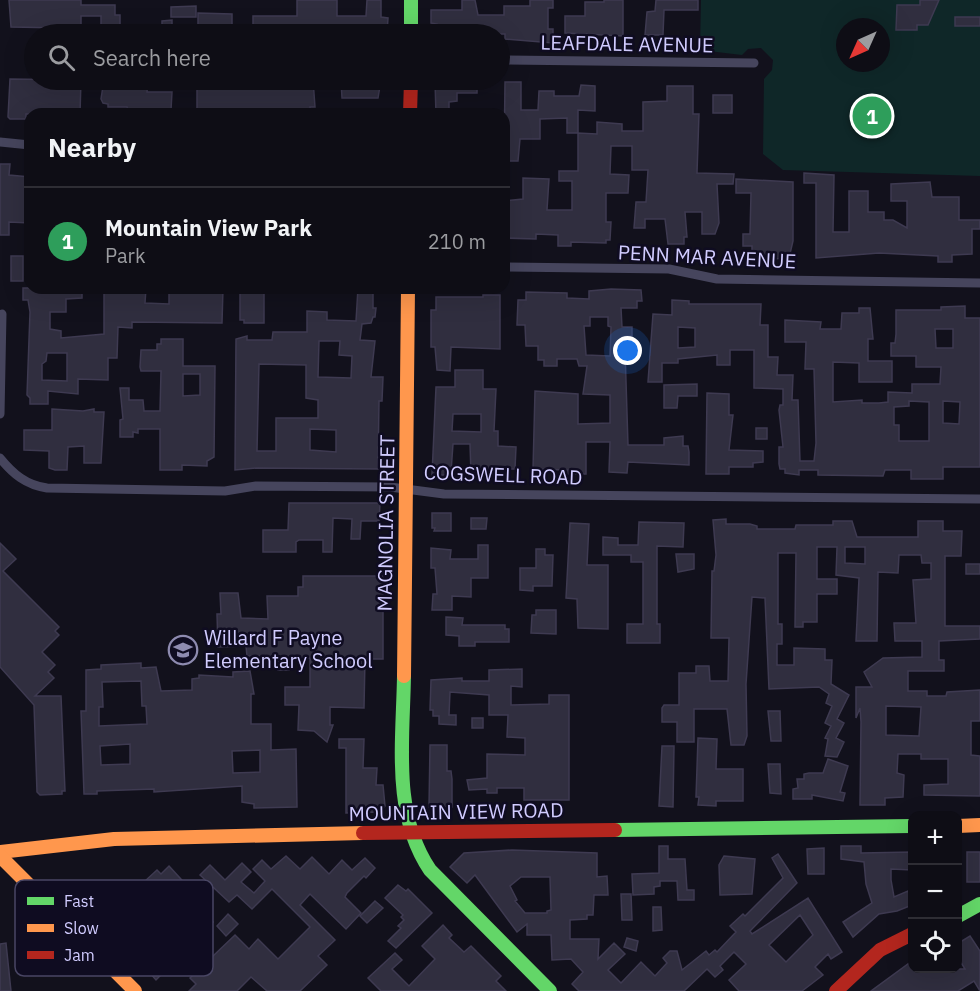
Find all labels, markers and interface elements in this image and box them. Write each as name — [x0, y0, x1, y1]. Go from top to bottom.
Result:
north arrow — [836, 18, 890, 72]
search box — [24, 24, 510, 90]
street label: LEAFDALE AVENUE — [540, 28, 714, 59]
icon: search — [45, 41, 78, 74]
text: Search here — [93, 43, 211, 72]
pin: 1 — [852, 94, 892, 138]
text: Nearby — [48, 130, 136, 164]
text: Mountain View Park — [105, 213, 312, 242]
text: 1 — [62, 228, 74, 255]
text: 210 m — [428, 228, 486, 255]
street label: PENN MAR AVENUE — [617, 238, 797, 275]
text: Park — [105, 242, 145, 269]
your location — [613, 336, 642, 365]
street label: MAGNOLIA STREET — [370, 434, 401, 612]
street label: COGSWELL ROAD — [423, 458, 583, 491]
place label: Willard F Payne Elementary School — [204, 624, 373, 674]
school or university icon: Willard F Payne Elementary School — [167, 634, 199, 666]
street label: MOUNTAIN VIEW ROAD — [348, 796, 564, 827]
map controls — [908, 811, 962, 973]
button: + — [908, 811, 962, 865]
button: − — [908, 865, 962, 919]
legend — [15, 880, 213, 976]
text: Fast — [64, 891, 94, 911]
text: Slow — [64, 918, 99, 938]
button: locate — [908, 919, 962, 973]
text: Jam — [64, 945, 95, 965]

